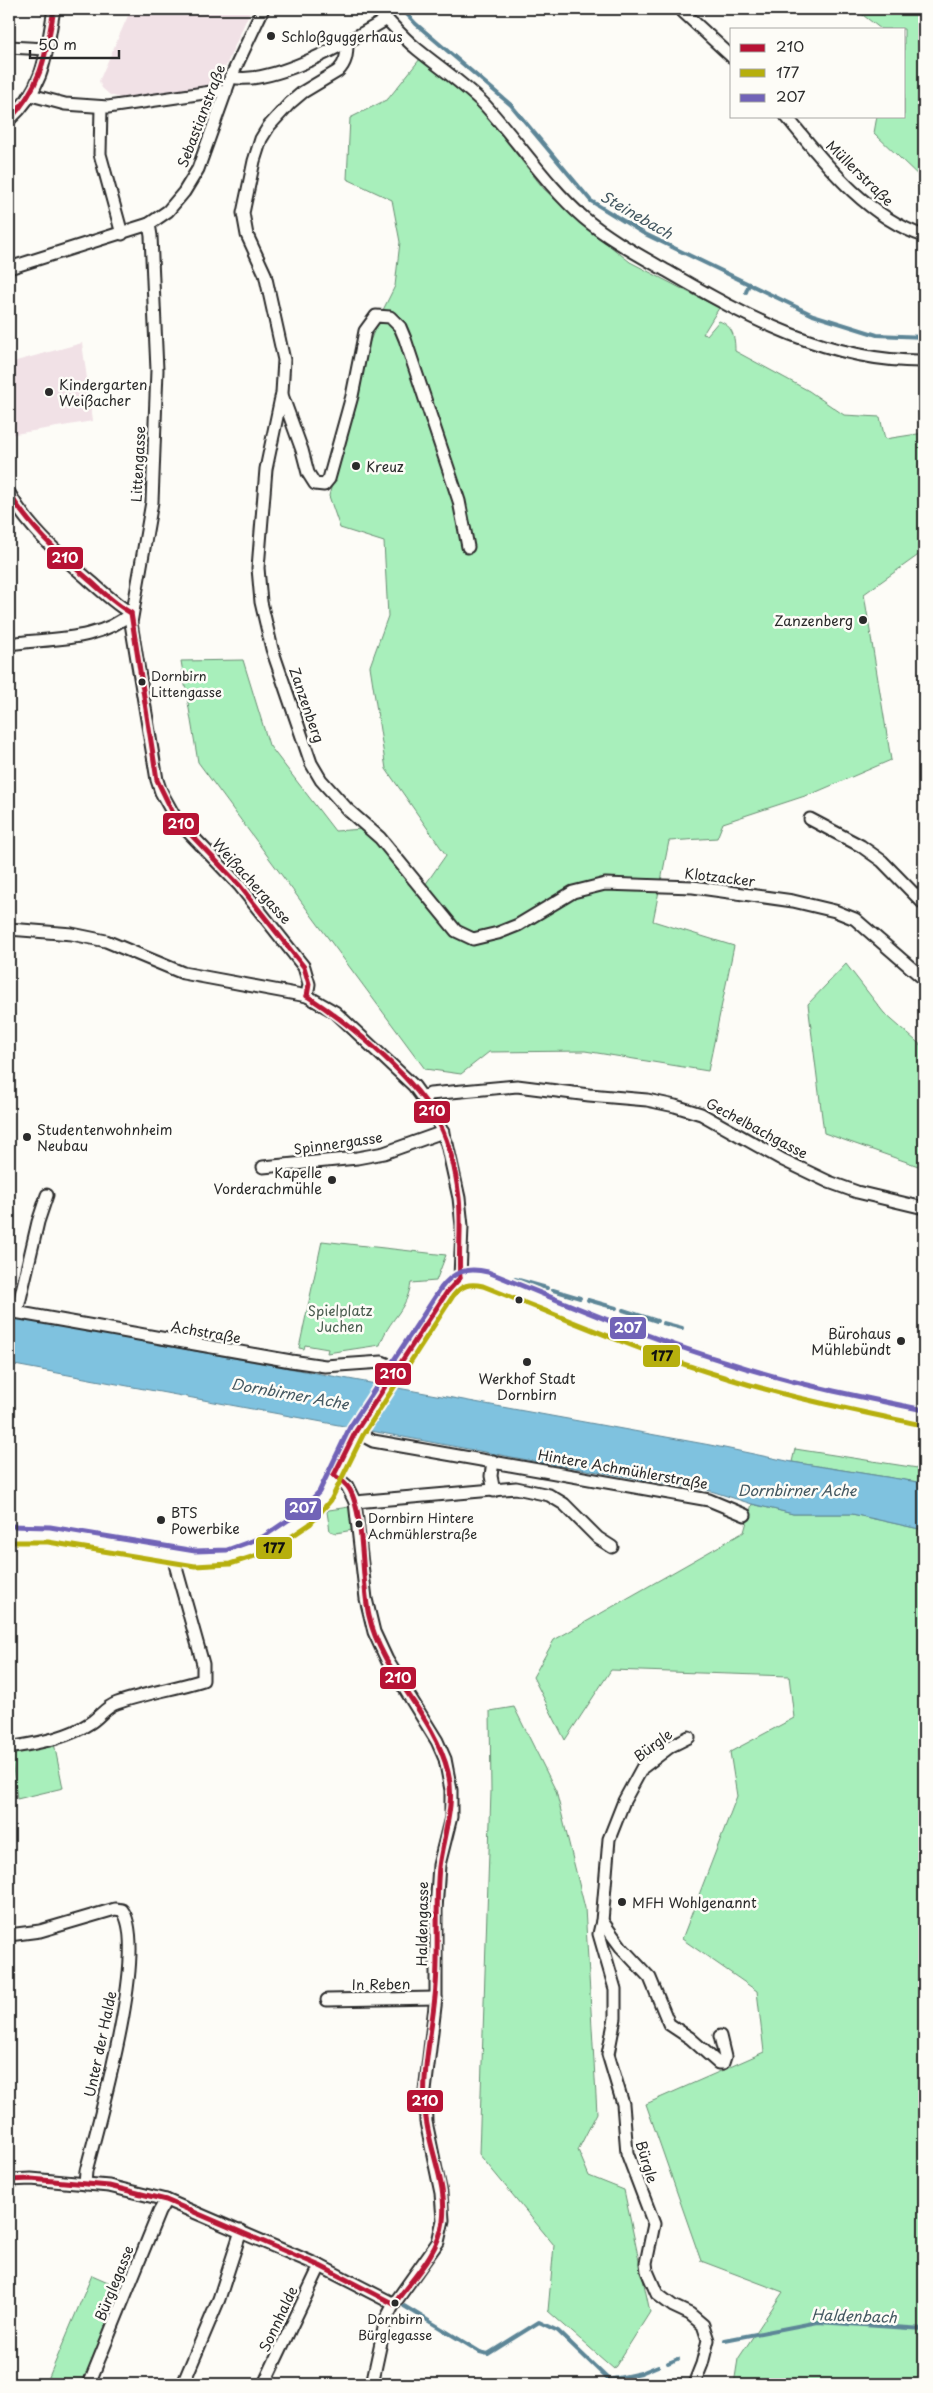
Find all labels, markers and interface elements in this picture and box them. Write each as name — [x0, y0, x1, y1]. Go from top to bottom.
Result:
place label: Schloßguggerhaus — [281, 26, 403, 47]
scale bar — [30, 28, 119, 60]
legend — [730, 28, 906, 118]
marker: Schloßguggerhaus — [265, 30, 277, 42]
text: 50 m — [38, 32, 77, 55]
text: 210 — [776, 34, 804, 57]
text: 177 — [776, 60, 800, 83]
street label: Sebastianstraße — [172, 61, 230, 171]
text: 207 — [776, 84, 806, 107]
street label: Müllerstraße — [821, 135, 899, 211]
water label: Steinebach — [597, 184, 677, 244]
place label: Kindergarten Weißacher — [59, 374, 147, 411]
marker: Kindergarten Weißacher — [43, 386, 55, 398]
street label: Littengasse — [126, 425, 150, 503]
place label: Kreuz — [366, 456, 404, 477]
marker: Kreuz — [350, 460, 362, 472]
line badge: 210 — [46, 546, 84, 570]
text: 210 — [52, 547, 78, 568]
place label: Zanzenberg — [774, 610, 853, 631]
marker: Zanzenberg — [857, 614, 869, 626]
street label: Zanzenberg — [284, 664, 330, 746]
place label: Dornbirn Littengasse — [151, 666, 222, 701]
marker: Dornbirn Littengasse — [137, 677, 147, 687]
line badge: 210 — [162, 812, 200, 836]
text: 210 — [168, 813, 194, 834]
street label: Weißachergasse — [208, 833, 296, 929]
street label: Klotzacker — [683, 862, 757, 892]
street label: Gechelbachgasse — [702, 1092, 812, 1164]
line badge: 210 — [413, 1100, 451, 1124]
text: 210 — [419, 1100, 445, 1121]
place label: Studentenwohnheim Neubau — [37, 1119, 173, 1156]
street label: Spinnergasse — [292, 1126, 384, 1160]
marker: Studentenwohnheim Neubau — [21, 1131, 33, 1143]
place label: Kapelle Vorderachmühle — [213, 1162, 322, 1199]
marker: Kapelle Vorderachmühle — [326, 1174, 338, 1186]
unlabelled marker — [514, 1295, 524, 1305]
park label: Spielplatz Juchen — [308, 1300, 373, 1337]
street label: Achstraße — [169, 1316, 243, 1348]
line badge: 207 — [609, 1316, 647, 1340]
text: 207 — [614, 1317, 643, 1338]
place label: Bürohaus Mühlebündt — [811, 1323, 891, 1360]
marker: Bürohaus Mühlebündt — [895, 1335, 907, 1347]
line badge: 177 — [642, 1344, 681, 1368]
text: 177 — [651, 1345, 673, 1366]
marker: Werkhof Stadt Dornbirn — [521, 1356, 533, 1368]
line badge: 210 — [374, 1362, 412, 1386]
text: 210 — [380, 1363, 406, 1384]
place label: Werkhof Stadt Dornbirn — [479, 1368, 576, 1405]
water label: Dornbirner Ache — [230, 1371, 352, 1415]
street label: Hintere Achmühlerstraße — [536, 1444, 710, 1494]
water label: Dornbirner Ache — [738, 1478, 858, 1501]
line badge: 207 — [284, 1497, 322, 1521]
text: 207 — [289, 1497, 318, 1518]
place label: BTS Powerbike — [171, 1502, 240, 1539]
place label: Dornbirn Hintere Achmühlerstraße — [368, 1508, 477, 1543]
marker: BTS Powerbike — [155, 1514, 167, 1526]
marker: Dornbirn Hintere Achmühlerstraße — [354, 1519, 364, 1529]
line badge: 177 — [255, 1536, 293, 1560]
text: 177 — [263, 1537, 285, 1558]
line badge: 210 — [379, 1666, 417, 1690]
text: 210 — [385, 1667, 411, 1688]
street label: Bürgle — [629, 1723, 677, 1766]
street label: Haldengasse — [411, 1881, 433, 1967]
place label: MFH Wohlgenannt — [632, 1892, 757, 1913]
marker: MFH Wohlgenannt — [616, 1896, 628, 1908]
street label: In Reben — [351, 1973, 411, 1995]
street label: Unter der Halde — [78, 1989, 122, 2099]
line badge: 210 — [406, 2089, 444, 2113]
text: 210 — [412, 2090, 438, 2111]
street label: Bürgle — [631, 2138, 663, 2186]
street label: Bürglegasse — [89, 2242, 139, 2324]
street label: Sonnhalde — [254, 2282, 303, 2355]
marker: Dornbirn Bürglegasse — [390, 2298, 400, 2308]
water label: Haldenbach — [811, 2302, 897, 2328]
place label: Dornbirn Bürglegasse — [358, 2309, 432, 2344]

